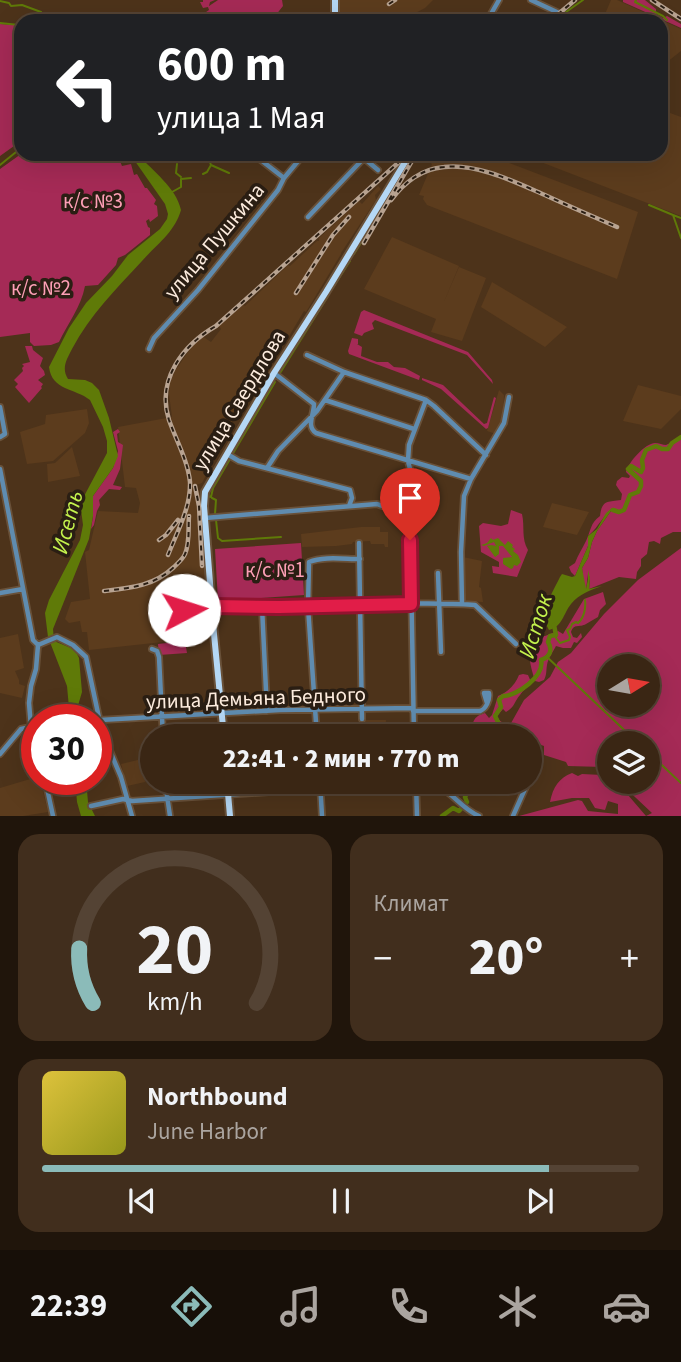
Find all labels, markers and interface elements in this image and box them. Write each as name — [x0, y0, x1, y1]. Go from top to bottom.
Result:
text: 600 m — [157, 30, 286, 100]
icon: left — [42, 42, 133, 133]
text: улица 1 Мая — [157, 95, 325, 141]
street label: улица Пушкина — [157, 177, 271, 305]
park label: к/с №3 — [63, 186, 123, 216]
park label: к/с №2 — [11, 273, 71, 303]
street label: улица Свердлова — [185, 324, 293, 476]
pin — [380, 468, 440, 540]
icon: arrive — [391, 479, 429, 517]
water label: Исеть — [43, 487, 92, 557]
park label: к/с №1 — [245, 555, 305, 585]
position arrow — [147, 573, 221, 647]
water label: Исток — [510, 589, 561, 662]
north arrow — [597, 654, 660, 718]
map controls — [597, 654, 660, 794]
street label: улица Демьяна Бедного — [145, 679, 367, 717]
speed limit sign: 30 — [21, 704, 112, 795]
button: layers — [597, 731, 660, 794]
text: 22:41 · 2 мин · 770 m — [223, 740, 459, 777]
text: Климат — [374, 887, 449, 920]
text: 20 — [136, 899, 213, 1003]
text: 20° — [469, 921, 544, 995]
text: − — [374, 932, 392, 986]
text: + — [620, 932, 639, 986]
text: km/h — [147, 984, 203, 1020]
text: Northbound — [147, 1078, 288, 1115]
text: June Harbor — [147, 1115, 267, 1148]
icon: previous — [123, 1182, 161, 1220]
icon: pause — [322, 1182, 360, 1220]
icon: next — [521, 1182, 559, 1220]
icon: directions — [167, 1282, 216, 1331]
icon: music — [276, 1282, 325, 1331]
icon: phone — [384, 1282, 433, 1331]
icon: climate — [493, 1282, 542, 1331]
icon: car — [602, 1282, 651, 1331]
text: 22:39 — [30, 1283, 107, 1329]

